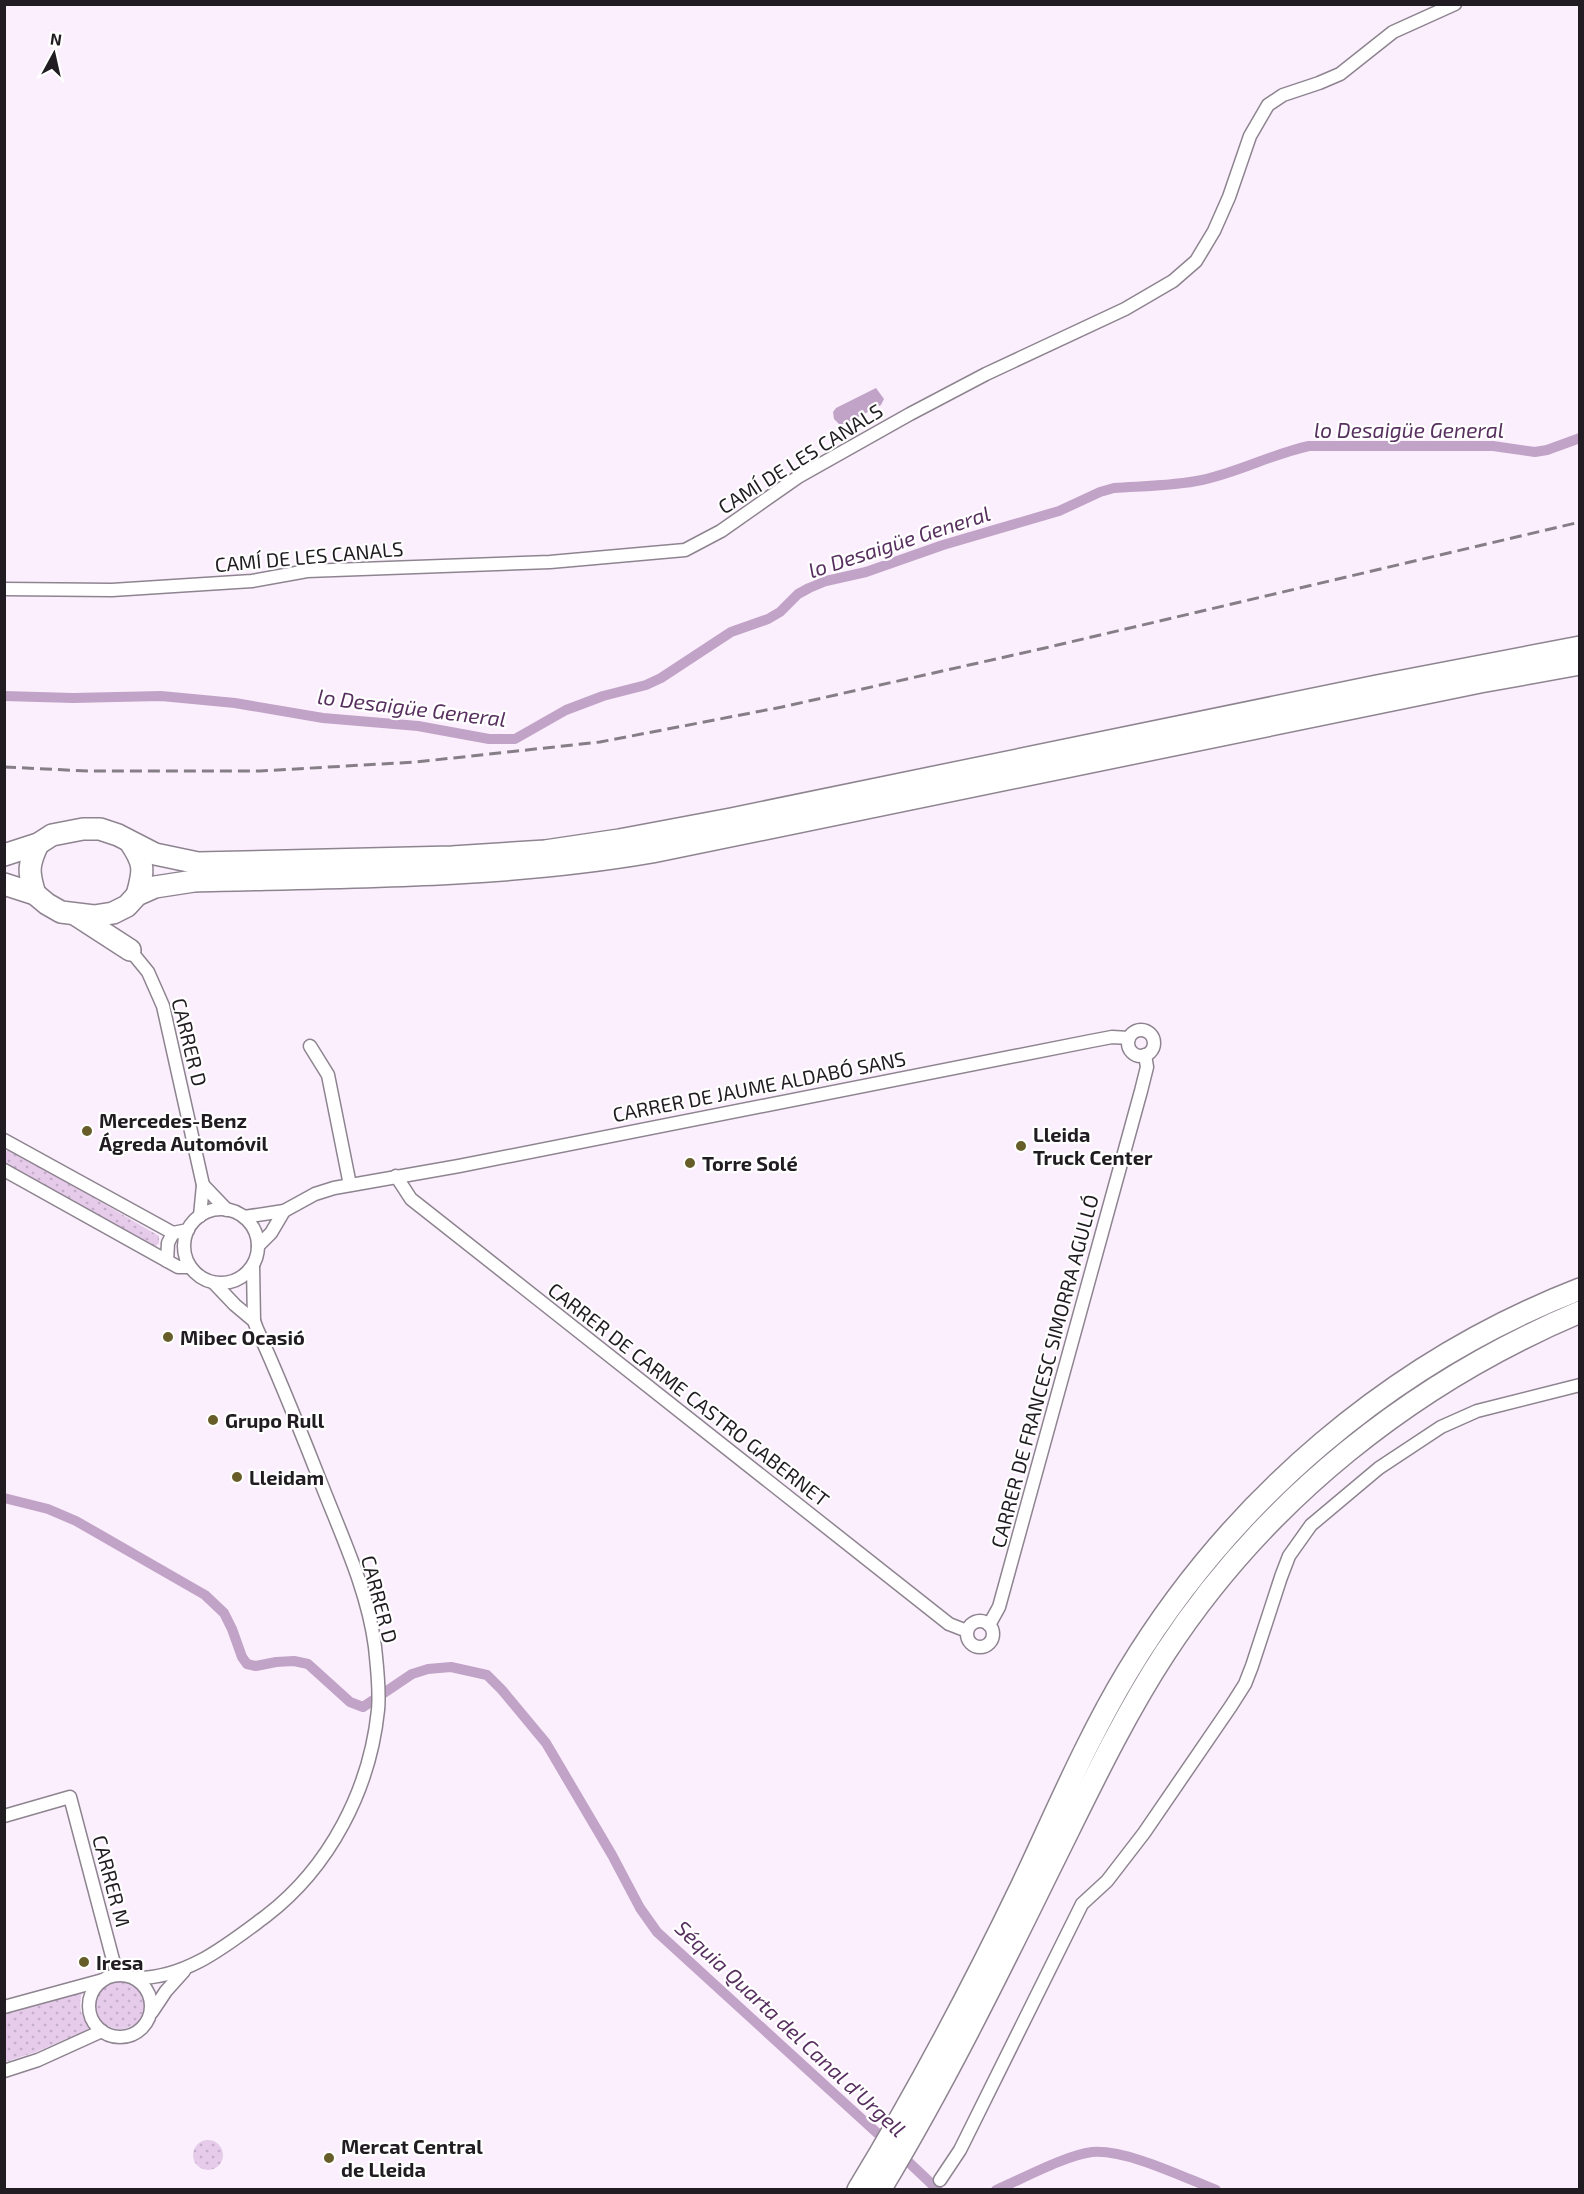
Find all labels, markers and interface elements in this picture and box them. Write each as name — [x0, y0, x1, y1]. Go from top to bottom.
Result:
north arrow — [24, 24, 84, 84]
text: N — [49, 28, 63, 49]
street label: CAMÍ DE LES CANALS — [713, 398, 887, 518]
water label: lo Desaigüe General — [1314, 417, 1504, 442]
water label: lo Desaigüe General — [805, 500, 993, 582]
street label: CAMÍ DE LES CANALS — [214, 536, 404, 576]
water label: lo Desaigüe General — [316, 683, 508, 731]
street label: CARRER D — [167, 995, 213, 1089]
street label: CARRER DE JAUME ALDABÓ SANS — [611, 1046, 907, 1126]
place label: Mercedes-Benz Ágreda Automóvil — [99, 1108, 269, 1155]
place label: Lleida Truck Center — [1033, 1122, 1153, 1169]
marker: Mercedes-Benz Ágreda Automóvil — [80, 1124, 94, 1138]
marker: Lleida Truck Center — [1014, 1139, 1028, 1153]
place label: Torre Solé — [702, 1151, 798, 1175]
marker: Torre Solé — [683, 1156, 697, 1170]
street label: CARRER DE FRANCESC SIMORRA AGULLÓ — [985, 1192, 1103, 1550]
street label: CARRER DE CARME CASTRO GABERNET — [544, 1277, 834, 1511]
place label: Mibec Ocasió — [180, 1325, 305, 1349]
marker: Mibec Ocasió — [161, 1330, 175, 1344]
place label: Grupo Rull — [225, 1408, 325, 1432]
marker: Grupo Rull — [206, 1413, 220, 1427]
place label: Lleidam — [249, 1465, 324, 1489]
marker: Lleidam — [230, 1470, 244, 1484]
street label: CARRER D — [357, 1552, 403, 1646]
street label: CARRER M — [88, 1832, 136, 1930]
water label: Séquia Quarta del Canal d'Urgell — [670, 1915, 911, 2142]
place label: Iresa — [96, 1950, 144, 1974]
marker: Iresa — [77, 1955, 91, 1969]
place label: Mercat Central de Lleida — [341, 2134, 483, 2181]
marker: Mercat Central de Lleida — [322, 2151, 336, 2165]

